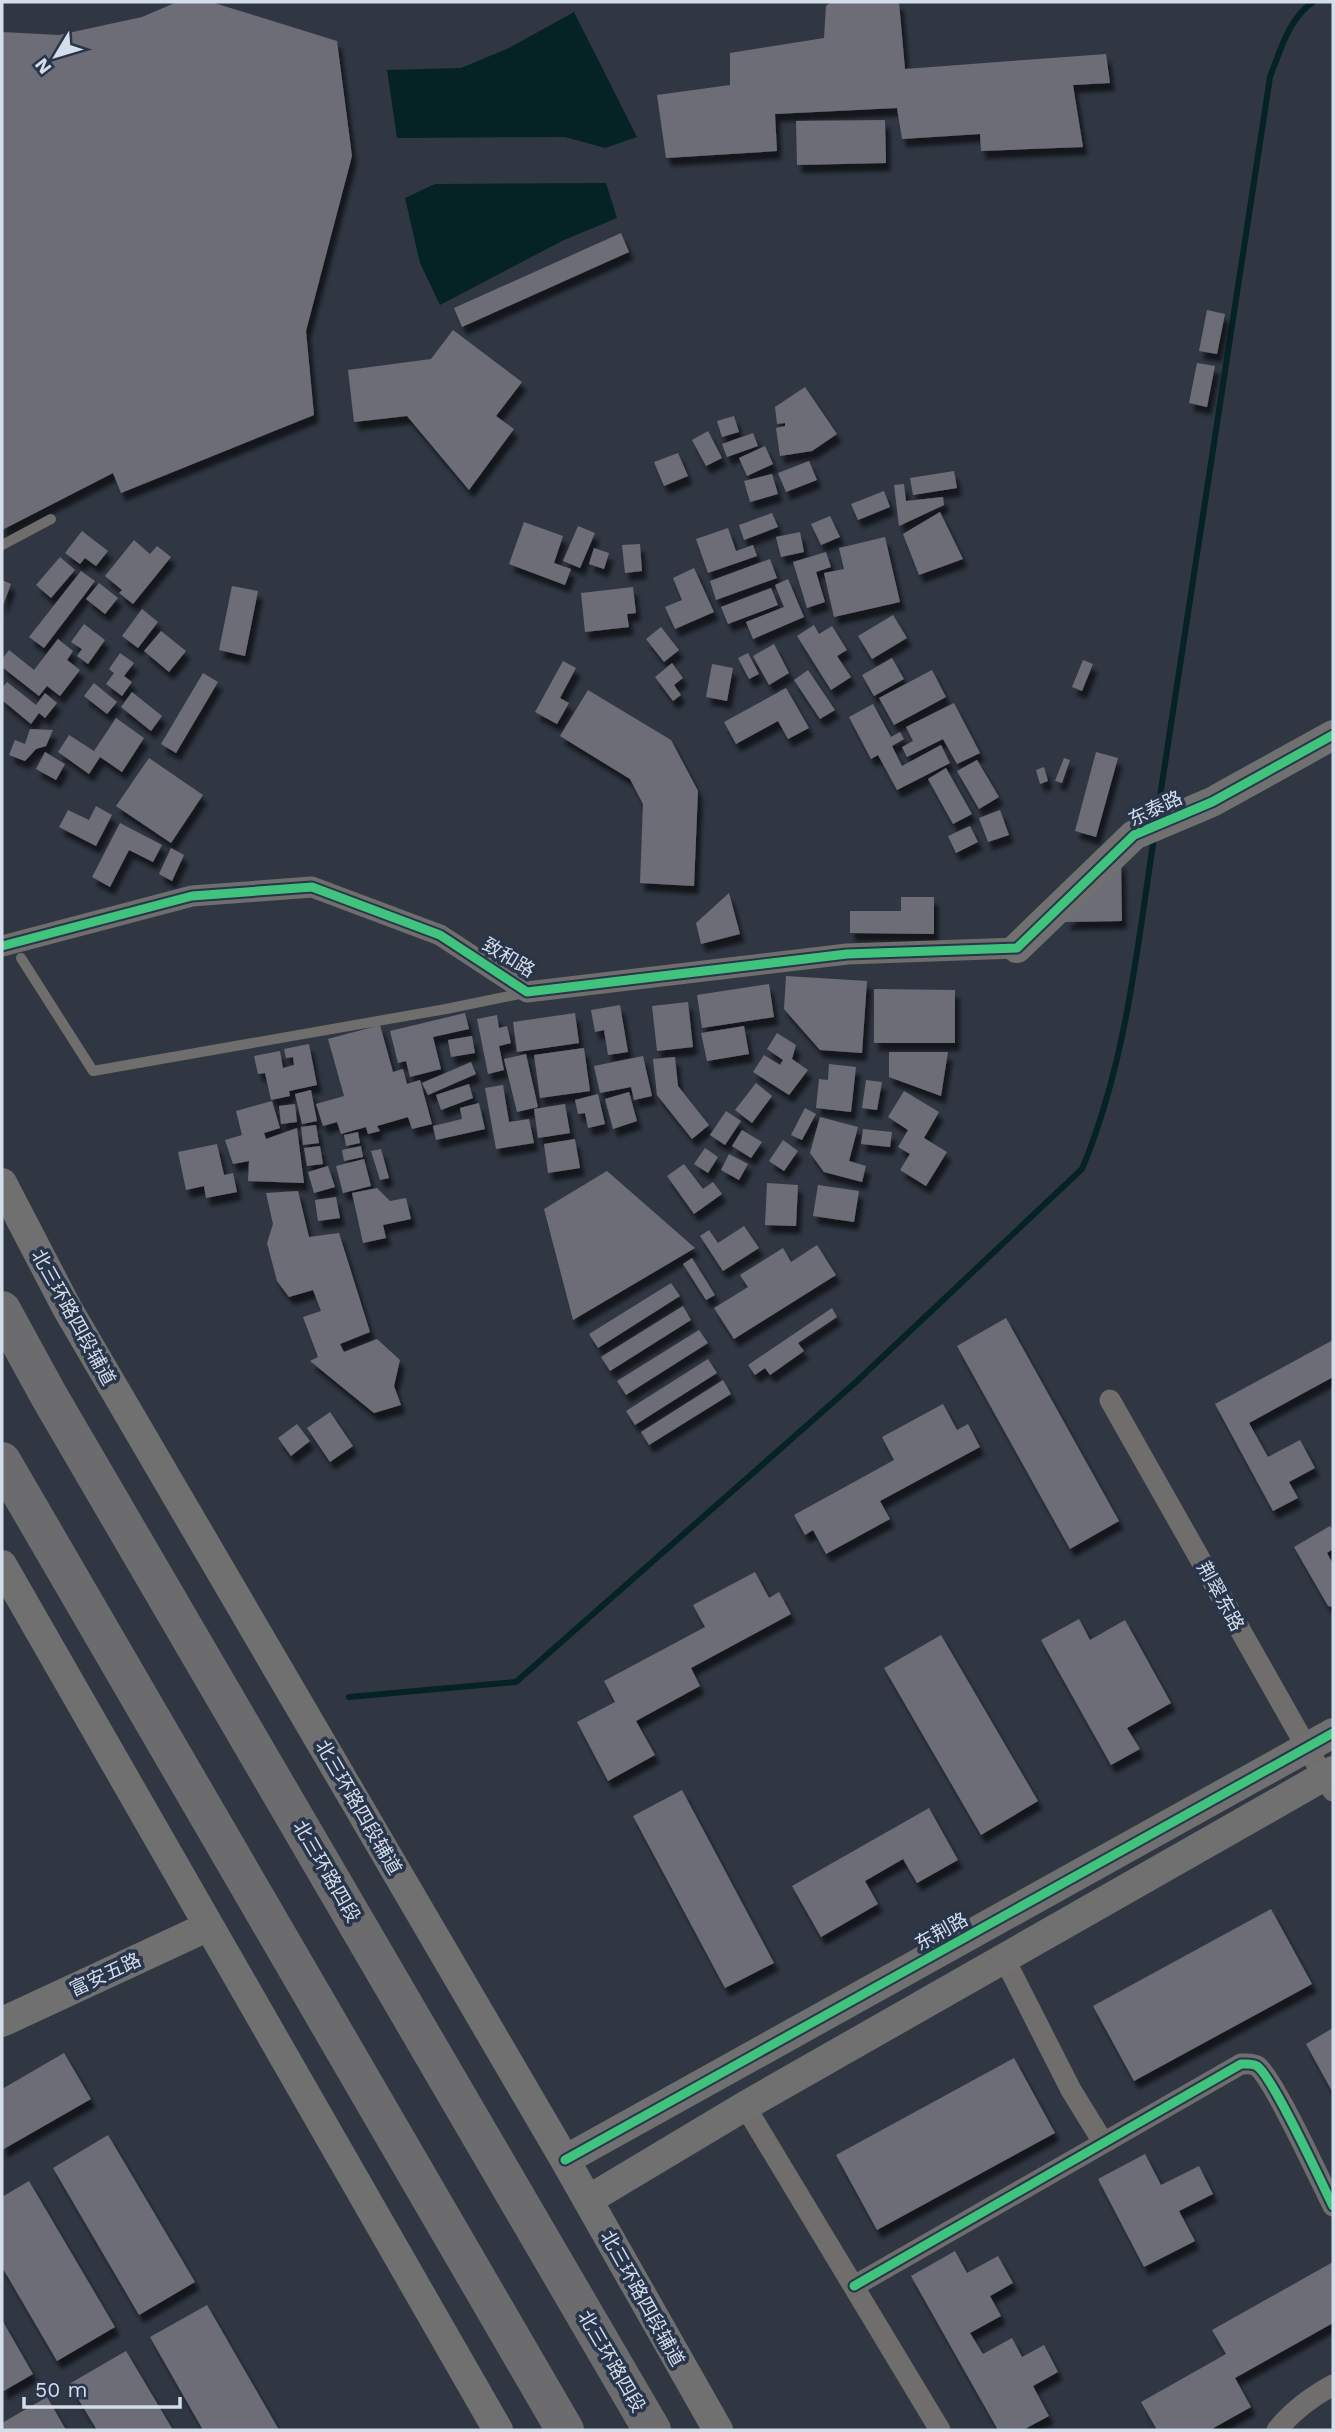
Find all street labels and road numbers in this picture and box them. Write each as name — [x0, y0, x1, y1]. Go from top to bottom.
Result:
street label: 东泰路 — [1125, 786, 1186, 831]
street label: 致和路 — [478, 933, 539, 982]
street label: 北三环路四段辅道 — [27, 1245, 120, 1389]
street label: 荆翠东路 — [1192, 1557, 1249, 1635]
street label: 北三环路四段辅道 — [311, 1735, 407, 1879]
street label: 北三环路四段 — [289, 1816, 365, 1926]
street label: 东荆路 — [911, 1908, 972, 1955]
street label: 富安五路 — [66, 1948, 145, 2001]
street label: 北三环路四段辅道 — [596, 2226, 690, 2370]
street label: 北三环路四段 — [574, 2306, 650, 2416]

